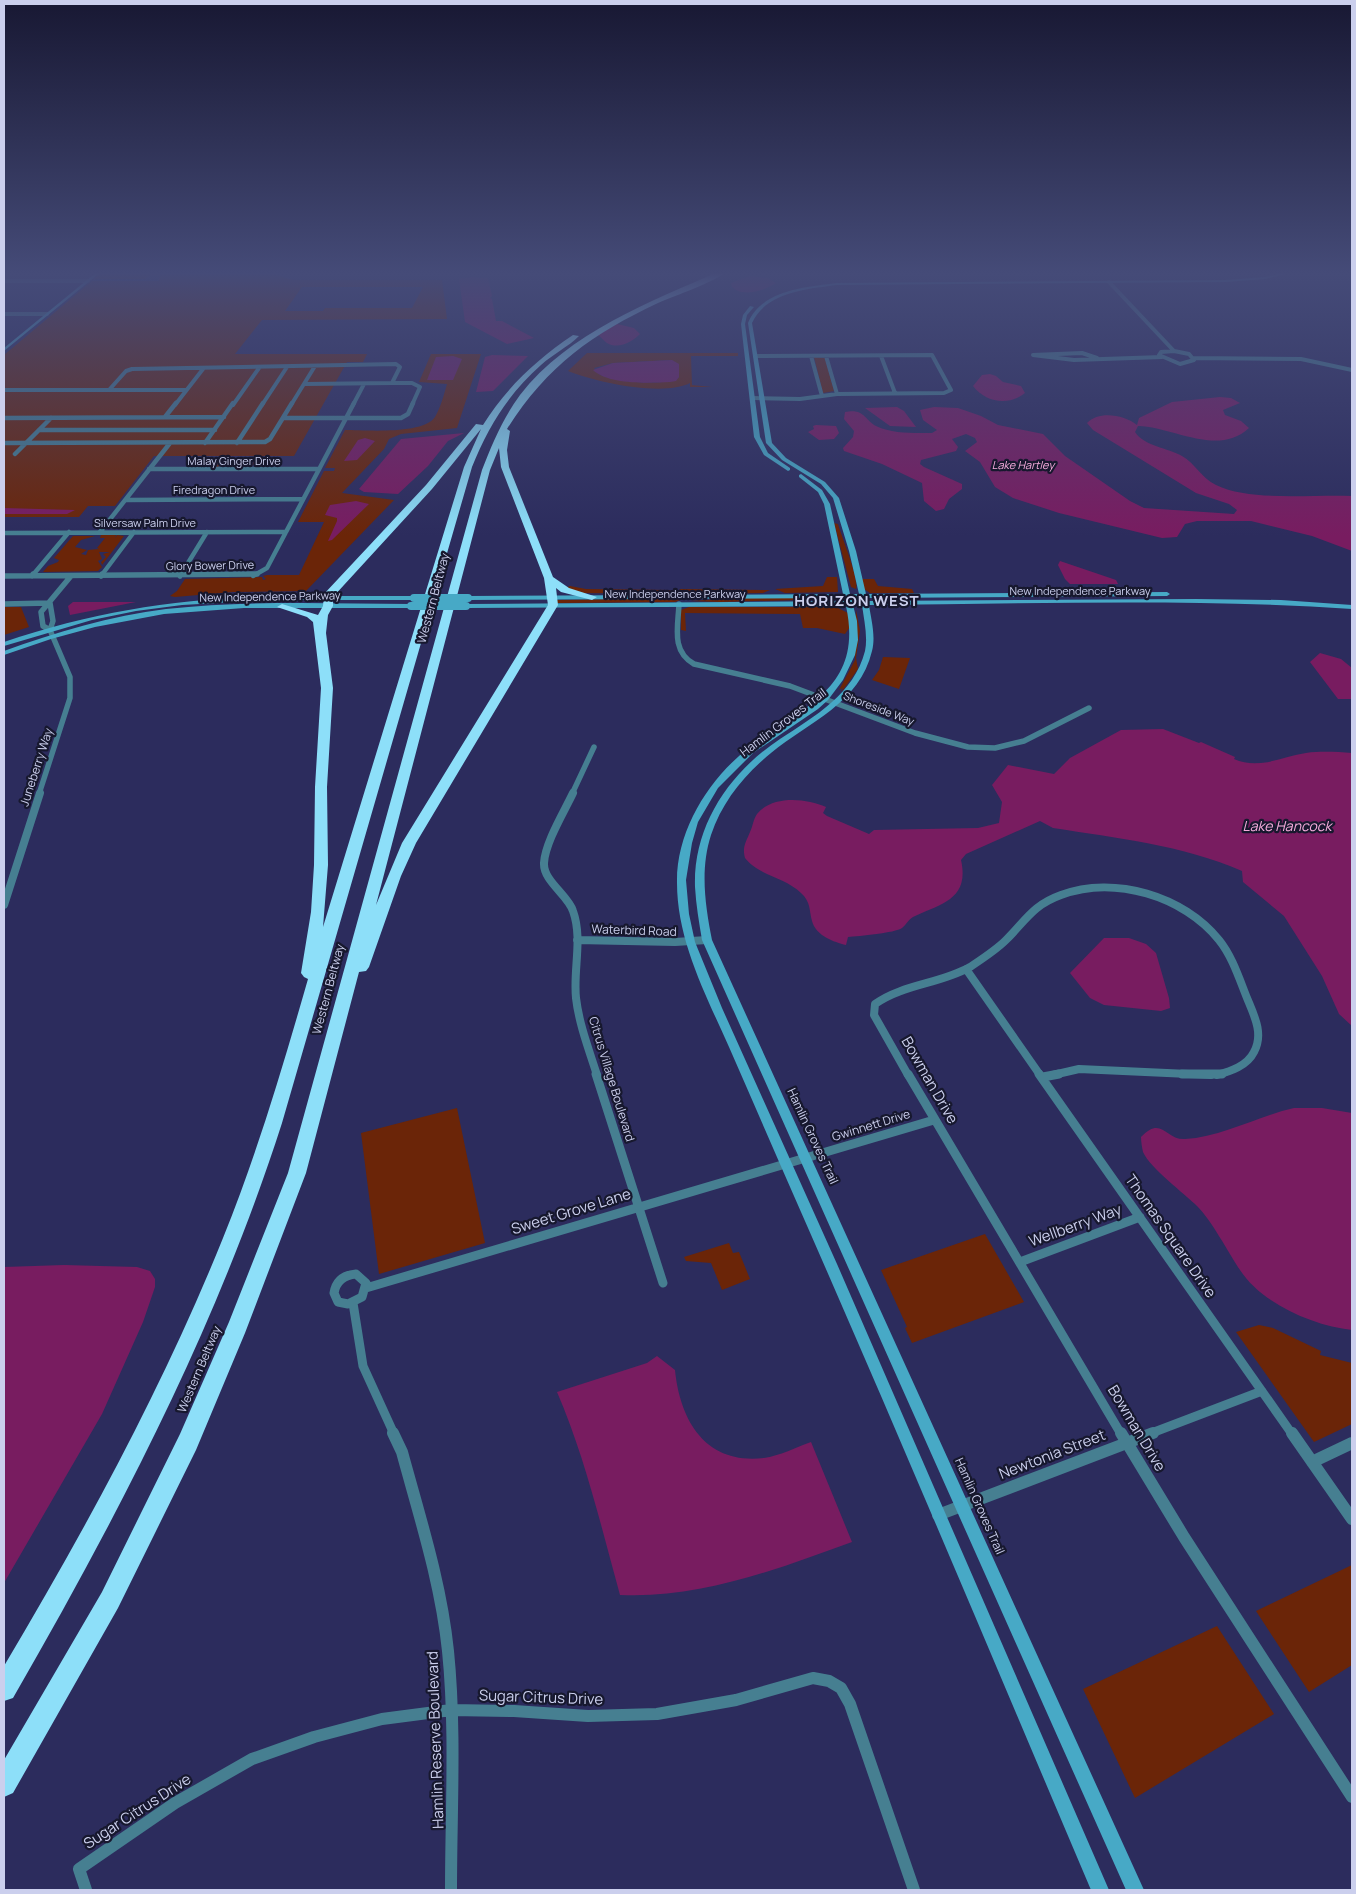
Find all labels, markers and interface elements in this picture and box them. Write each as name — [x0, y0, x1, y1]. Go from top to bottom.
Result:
street label: Malay Ginger Drive — [187, 453, 281, 468]
water label: Lake Hartley — [992, 457, 1056, 472]
street label: Firedragon Drive — [173, 482, 256, 497]
street label: Silversaw Palm Drive — [94, 515, 197, 530]
street label: Western Beltway — [413, 550, 453, 645]
street label: Glory Bower Drive — [166, 557, 255, 573]
street label: New Independence Parkway — [1010, 583, 1151, 598]
street label: New Independence Parkway — [605, 586, 746, 601]
street label: New Independence Parkway — [199, 587, 341, 605]
district label: HORIZON WEST — [794, 590, 920, 611]
street label: Hamlin Groves Trail — [736, 684, 830, 760]
street label: Shoreside Way — [841, 688, 917, 729]
street label: Juneberry Way — [15, 725, 57, 808]
water label: Lake Hancock — [1243, 816, 1333, 835]
street label: Waterbird Road — [591, 920, 677, 940]
street label: Western Beltway — [308, 941, 348, 1036]
street label: Citrus Village Boulevard — [585, 1014, 639, 1144]
street label: Bowman Drive — [897, 1033, 964, 1128]
street label: Hamlin Groves Trail — [783, 1085, 843, 1187]
street label: Gwinnett Drive — [830, 1105, 912, 1145]
street label: Thomas Square Drive — [1120, 1170, 1222, 1302]
street label: Sweet Grove Lane — [509, 1183, 634, 1239]
street label: Wellberry Way — [1026, 1198, 1124, 1252]
street label: Western Beltway — [173, 1322, 225, 1415]
street label: Bowman Drive — [1103, 1381, 1171, 1475]
street label: Newtonia Street — [996, 1424, 1108, 1484]
street label: Hamlin Groves Trail — [951, 1455, 1009, 1557]
street label: Hamlin Reserve Boulevard — [421, 1651, 449, 1829]
street label: Sugar Citrus Drive — [479, 1684, 604, 1710]
street label: Sugar Citrus Drive — [79, 1768, 195, 1854]

